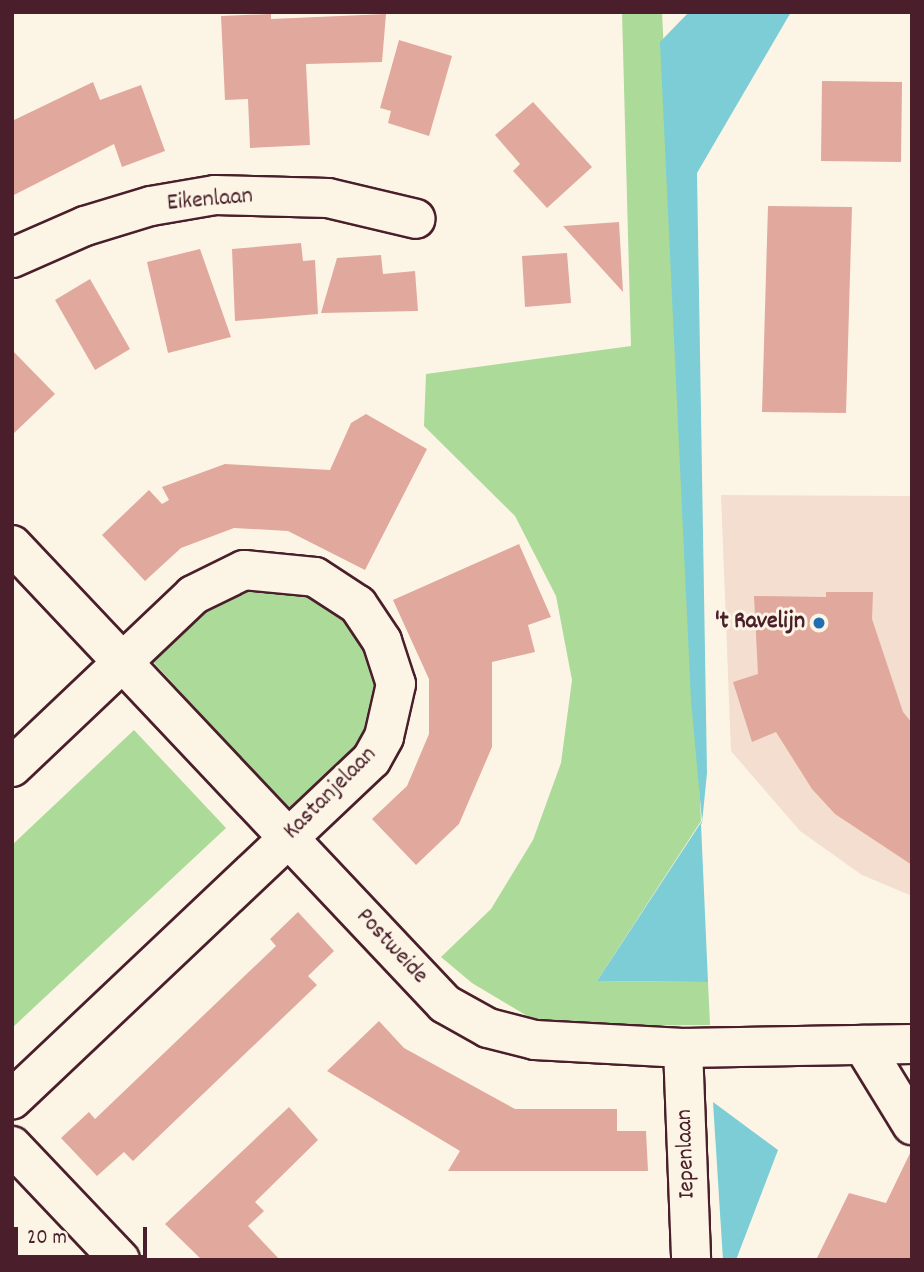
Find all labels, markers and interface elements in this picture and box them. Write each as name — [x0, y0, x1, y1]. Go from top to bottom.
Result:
street label: Eikenlaan — [166, 183, 254, 219]
place label: 't Ravelijn — [715, 609, 805, 637]
marker: 't Ravelijn — [811, 615, 827, 631]
street label: Kastanjelaan — [278, 741, 384, 847]
street label: Postweide — [349, 903, 433, 991]
street label: Iepenlaan — [671, 1109, 703, 1199]
scale bar — [18, 1212, 150, 1256]
text: 20 m — [27, 1224, 67, 1254]

